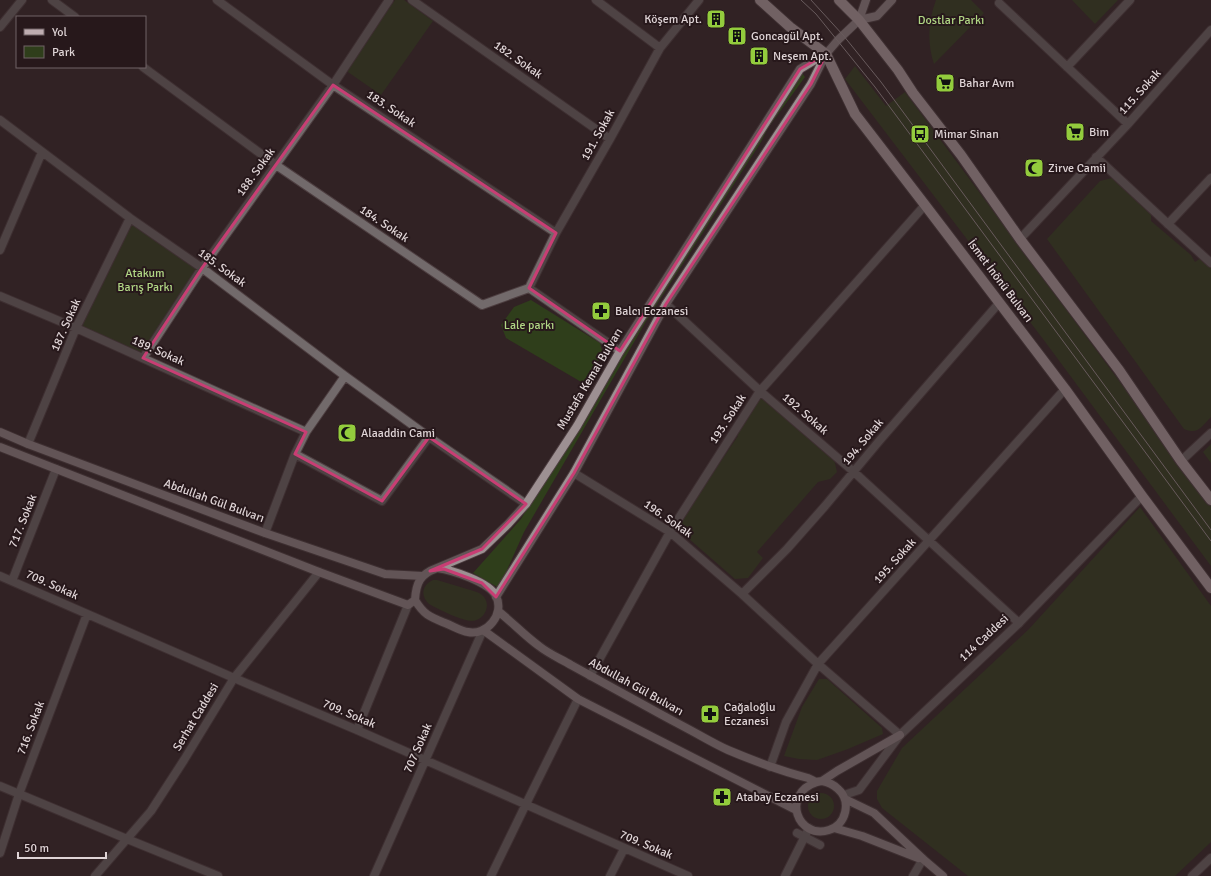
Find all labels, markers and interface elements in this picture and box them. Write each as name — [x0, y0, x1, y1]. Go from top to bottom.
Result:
building icon: Köşem Apt. — [705, 8, 727, 30]
place label: Köşem Apt. — [644, 12, 702, 27]
park label: Dostlar Parkı — [918, 13, 984, 28]
legend — [16, 16, 146, 68]
text: Yol — [52, 25, 68, 40]
building icon: Goncagül Apt. — [726, 25, 748, 47]
place label: Goncagül Apt. — [751, 29, 823, 44]
street label: 182. Sokak — [491, 38, 545, 82]
text: Park — [52, 45, 75, 60]
building icon: Neşem Apt. — [748, 45, 770, 67]
place label: Neşem Apt. — [773, 49, 832, 64]
street label: 115. Sokak — [1116, 66, 1164, 118]
supermarket icon: Bahar Avm — [934, 72, 956, 94]
place label: Bahar Avm — [959, 76, 1014, 91]
street label: 183. Sokak — [363, 87, 419, 131]
street label: 191. Sokak — [578, 107, 618, 163]
supermarket icon: Bim — [1064, 121, 1086, 143]
bus stop icon: Mimar Sinan — [909, 123, 931, 145]
place label: Bim — [1089, 125, 1109, 140]
place label: Mimar Sinan — [934, 127, 999, 142]
street label: 188. Sokak — [233, 145, 279, 199]
mosque icon: Zirve Camii — [1023, 157, 1045, 179]
place label: Zirve Camii — [1048, 161, 1106, 176]
street label: 184. Sokak — [356, 202, 412, 246]
street label: İsmet İnönü Bulvarı — [964, 237, 1036, 325]
street label: 185. Sokak — [195, 245, 249, 291]
park label: Atakum Barış Parkı — [117, 266, 173, 295]
street label: 187. Sokak — [48, 296, 84, 354]
pharmacy icon: Balcı Eczanesi — [590, 300, 612, 322]
place label: Balcı Eczanesi — [615, 304, 688, 319]
park label: Lale parkı — [504, 318, 554, 333]
street label: Mustafa Kemal Bulvarı — [554, 325, 626, 433]
street label: 189. Sokak — [129, 333, 187, 369]
street label: 192. Sokak — [779, 390, 831, 438]
street label: 193. Sokak — [706, 391, 750, 447]
street label: 194. Sokak — [839, 416, 887, 468]
mosque icon: Alaaddin Cami — [336, 422, 358, 444]
place label: Alaaddin Cami — [361, 426, 435, 441]
street label: Abdullah Gül Bulvarı — [162, 476, 266, 526]
street label: 717. Sokak — [6, 492, 40, 550]
street label: 196. Sokak — [641, 497, 695, 541]
street label: 195. Sokak — [871, 535, 919, 587]
street label: 709. Sokak — [23, 567, 81, 603]
street label: 114 Caddesi — [956, 611, 1012, 665]
street label: Abdullah Gül Bulvarı — [586, 655, 686, 719]
street label: Serhat Caddesi — [170, 680, 222, 754]
street label: 709. Sokak — [320, 696, 378, 732]
street label: 716. Sokak — [14, 699, 48, 757]
place label: Cağaloğlu Eczanesi — [724, 700, 776, 729]
pharmacy icon: Cağaloğlu Eczanesi — [699, 703, 721, 725]
street label: 707 Sokak — [400, 721, 436, 775]
pharmacy icon: Atabay Eczanesi — [711, 786, 733, 808]
place label: Atabay Eczanesi — [736, 790, 819, 805]
street label: 709. Sokak — [617, 827, 675, 863]
scale bar — [18, 834, 106, 860]
text: 50 m — [24, 841, 49, 856]

